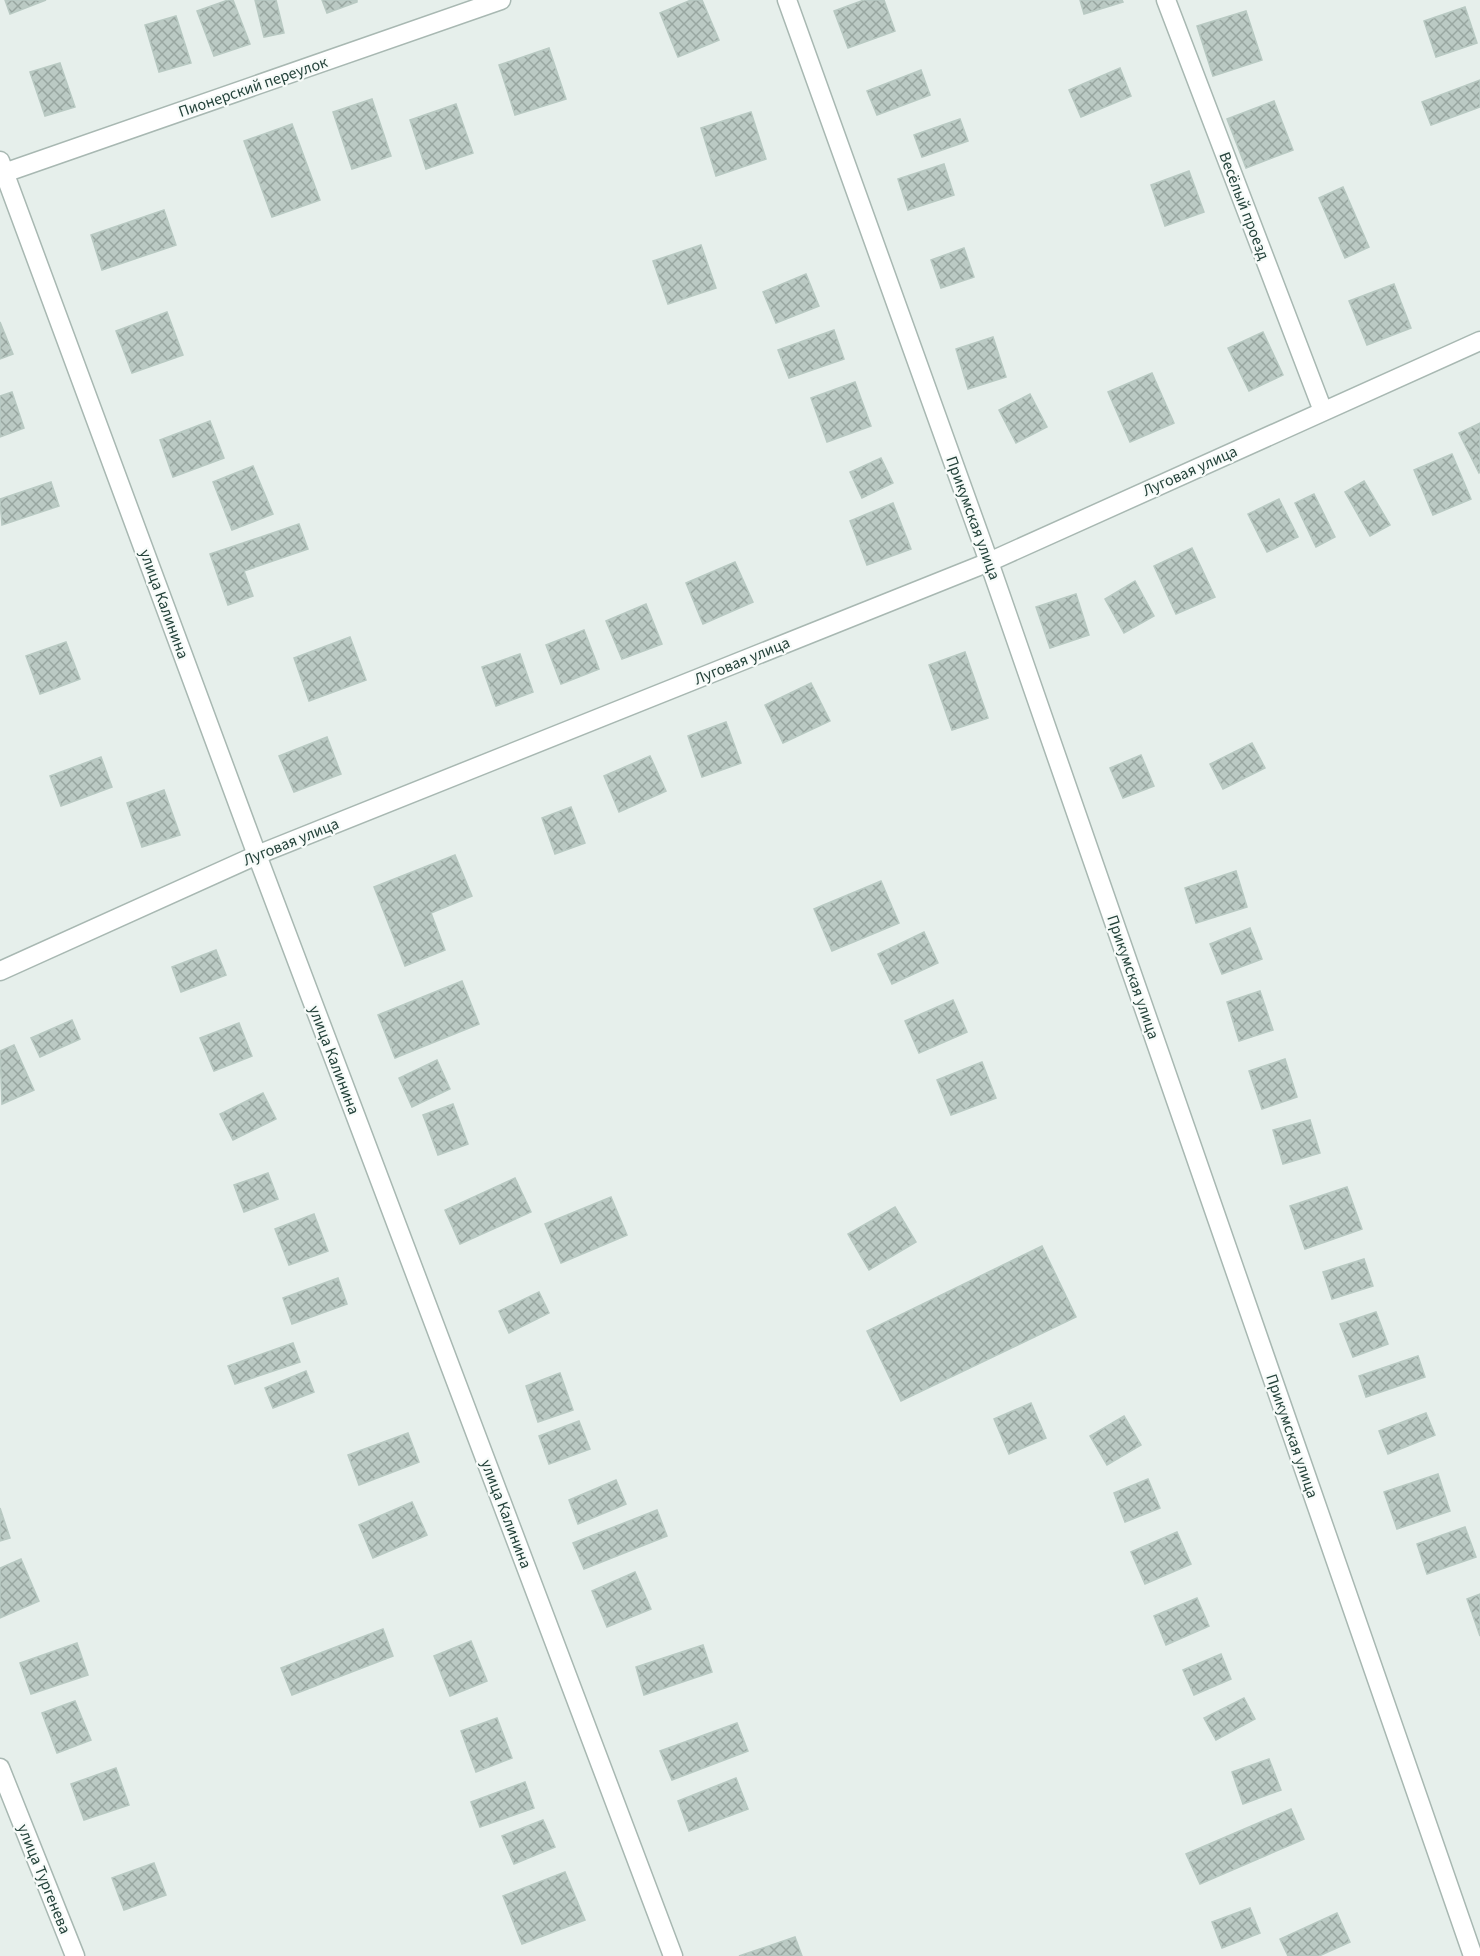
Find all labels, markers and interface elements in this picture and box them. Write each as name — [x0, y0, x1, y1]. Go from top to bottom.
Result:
street label: Пионерский переулок — [175, 51, 331, 123]
street label: Весёлый проезд — [1213, 149, 1275, 264]
street label: Луговая улица — [1139, 440, 1241, 502]
street label: Прикумская улица — [940, 453, 1006, 583]
street label: улица Калинина — [134, 546, 194, 662]
street label: Луговая улица — [691, 632, 793, 690]
street label: Луговая улица — [240, 813, 342, 871]
street label: Прикумская улица — [1101, 912, 1165, 1042]
street label: улица Калинина — [303, 1002, 365, 1118]
street label: Прикумская улица — [1260, 1371, 1324, 1501]
street label: улица Калинина — [475, 1456, 537, 1572]
street label: улица Тургенева — [12, 1821, 76, 1937]

